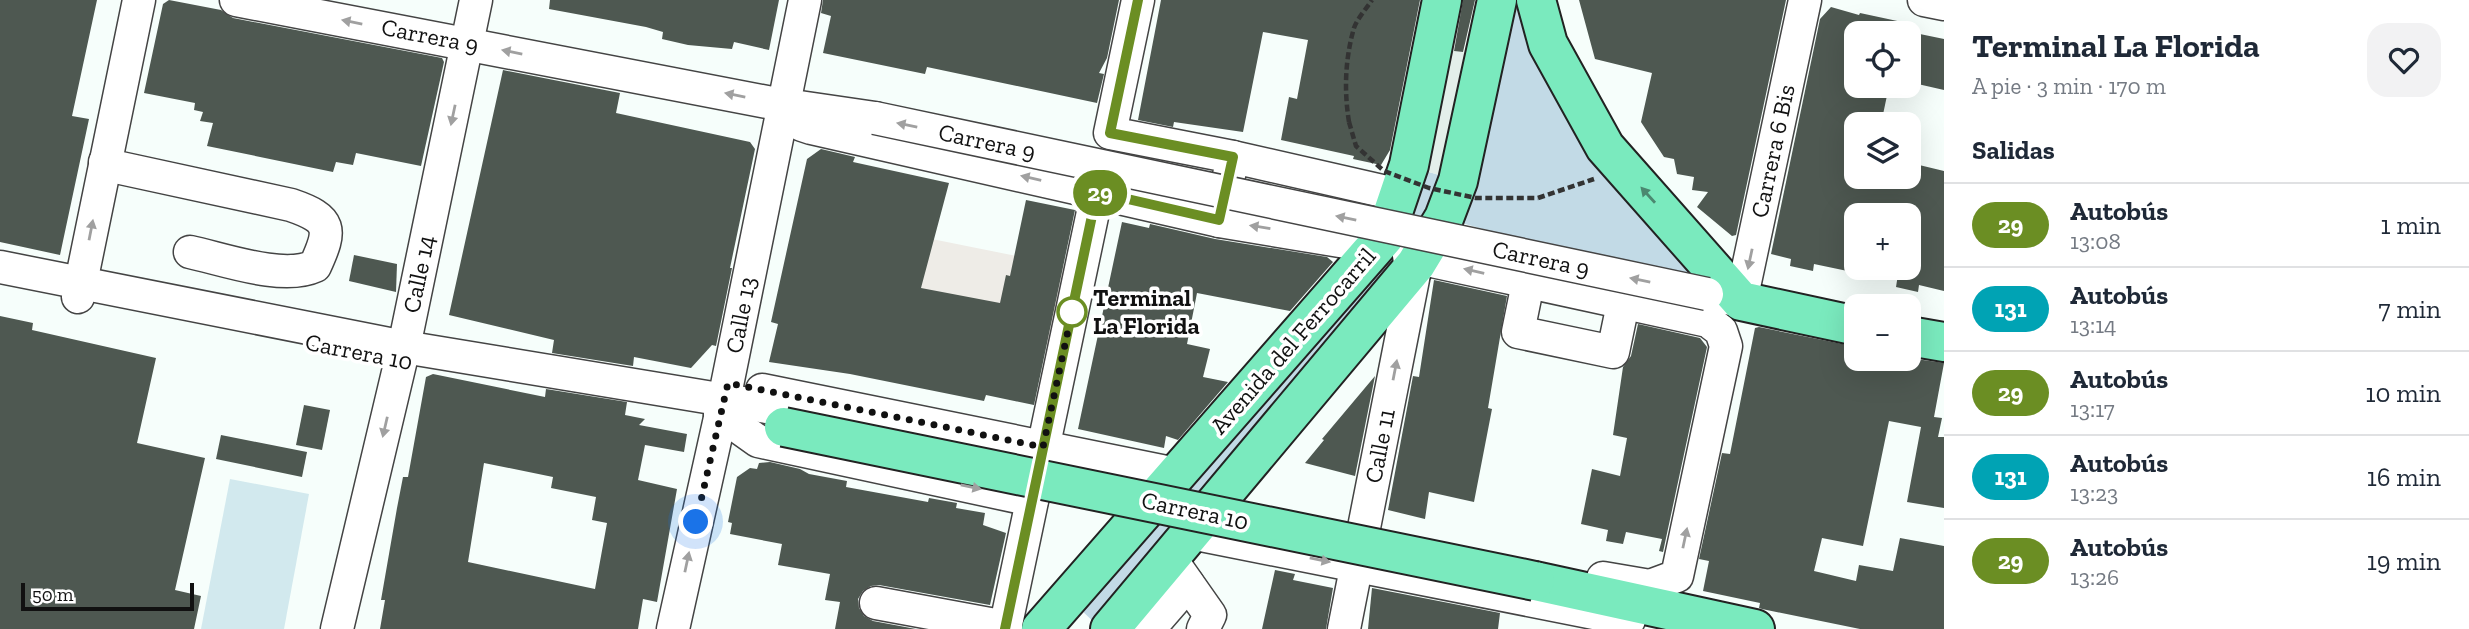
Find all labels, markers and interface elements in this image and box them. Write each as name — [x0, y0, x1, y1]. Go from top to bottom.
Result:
street label: Carrera 9 — [379, 12, 481, 59]
one-way arrow — [341, 16, 363, 27]
map controls — [1844, 21, 1921, 371]
button: locate — [1844, 21, 1921, 98]
button: heart — [2367, 23, 2441, 97]
text: Terminal La Florida — [1972, 26, 2260, 65]
one-way arrow — [501, 46, 523, 57]
text: A pie · 3 min · 170 m — [1972, 72, 2166, 100]
street label: Carrera 6 Bis — [1744, 82, 1801, 220]
one-way arrow — [724, 90, 746, 101]
one-way arrow — [447, 104, 458, 126]
button: layers — [1844, 112, 1921, 189]
street label: Carrera 9 — [936, 117, 1038, 166]
one-way arrow — [896, 120, 918, 131]
text: Salidas — [1972, 134, 2055, 166]
line badge: 29 — [1068, 170, 1132, 216]
one-way arrow — [1020, 172, 1042, 183]
text: 29 — [1087, 178, 1113, 207]
one-way arrow — [1640, 186, 1656, 204]
text: Autobús — [2070, 195, 2168, 227]
button: + — [1844, 203, 1921, 280]
text: 1 min — [2380, 209, 2441, 241]
text: 29 — [1998, 210, 2023, 239]
one-way arrow — [1335, 212, 1357, 223]
one-way arrow — [86, 219, 97, 241]
one-way arrow — [1249, 221, 1271, 232]
text: 13:08 — [2070, 227, 2121, 255]
street label: Calle 14 — [396, 232, 441, 315]
street label: Carrera 9 — [1490, 234, 1592, 283]
street label: Avenida del Ferrocarril — [1204, 242, 1381, 440]
one-way arrow — [1745, 248, 1756, 270]
one-way arrow — [1463, 265, 1485, 276]
street label: Calle 13 — [719, 274, 762, 356]
one-way arrow — [1629, 274, 1651, 285]
text: Autobús — [2070, 279, 2168, 311]
place label: Terminal La Florida — [1093, 283, 1200, 340]
text: 7 min — [2378, 293, 2441, 325]
button: − — [1844, 294, 1921, 371]
text: 131 — [1994, 294, 2027, 323]
marker: Terminal La Florida — [1057, 297, 1087, 327]
text: 13:14 — [2070, 311, 2117, 339]
street label: Carrera 10 — [303, 327, 415, 376]
one-way arrow — [1390, 359, 1401, 381]
text: Autobús — [2070, 363, 2168, 395]
text: 10 min — [2365, 377, 2441, 409]
text: 29 — [1998, 378, 2023, 407]
text: 13:17 — [2070, 395, 2115, 423]
street label: Calle 11 — [1358, 406, 1401, 486]
one-way arrow — [379, 416, 390, 438]
text: Autobús — [2070, 447, 2168, 479]
text: 16 min — [2367, 461, 2441, 493]
text: 131 — [1994, 462, 2027, 491]
text: 13:23 — [2070, 479, 2118, 507]
one-way arrow — [960, 481, 982, 492]
street label: Carrera 10 — [1139, 485, 1251, 536]
your location — [678, 504, 713, 539]
one-way arrow — [1679, 527, 1690, 549]
text: Autobús — [2070, 531, 2168, 563]
text: 19 min — [2367, 545, 2441, 577]
text: 29 — [1998, 546, 2023, 575]
one-way arrow — [682, 551, 693, 573]
one-way arrow — [1309, 554, 1331, 565]
text: 13:26 — [2070, 563, 2119, 591]
scale bar — [21, 580, 194, 612]
text: 50 m — [32, 583, 73, 606]

